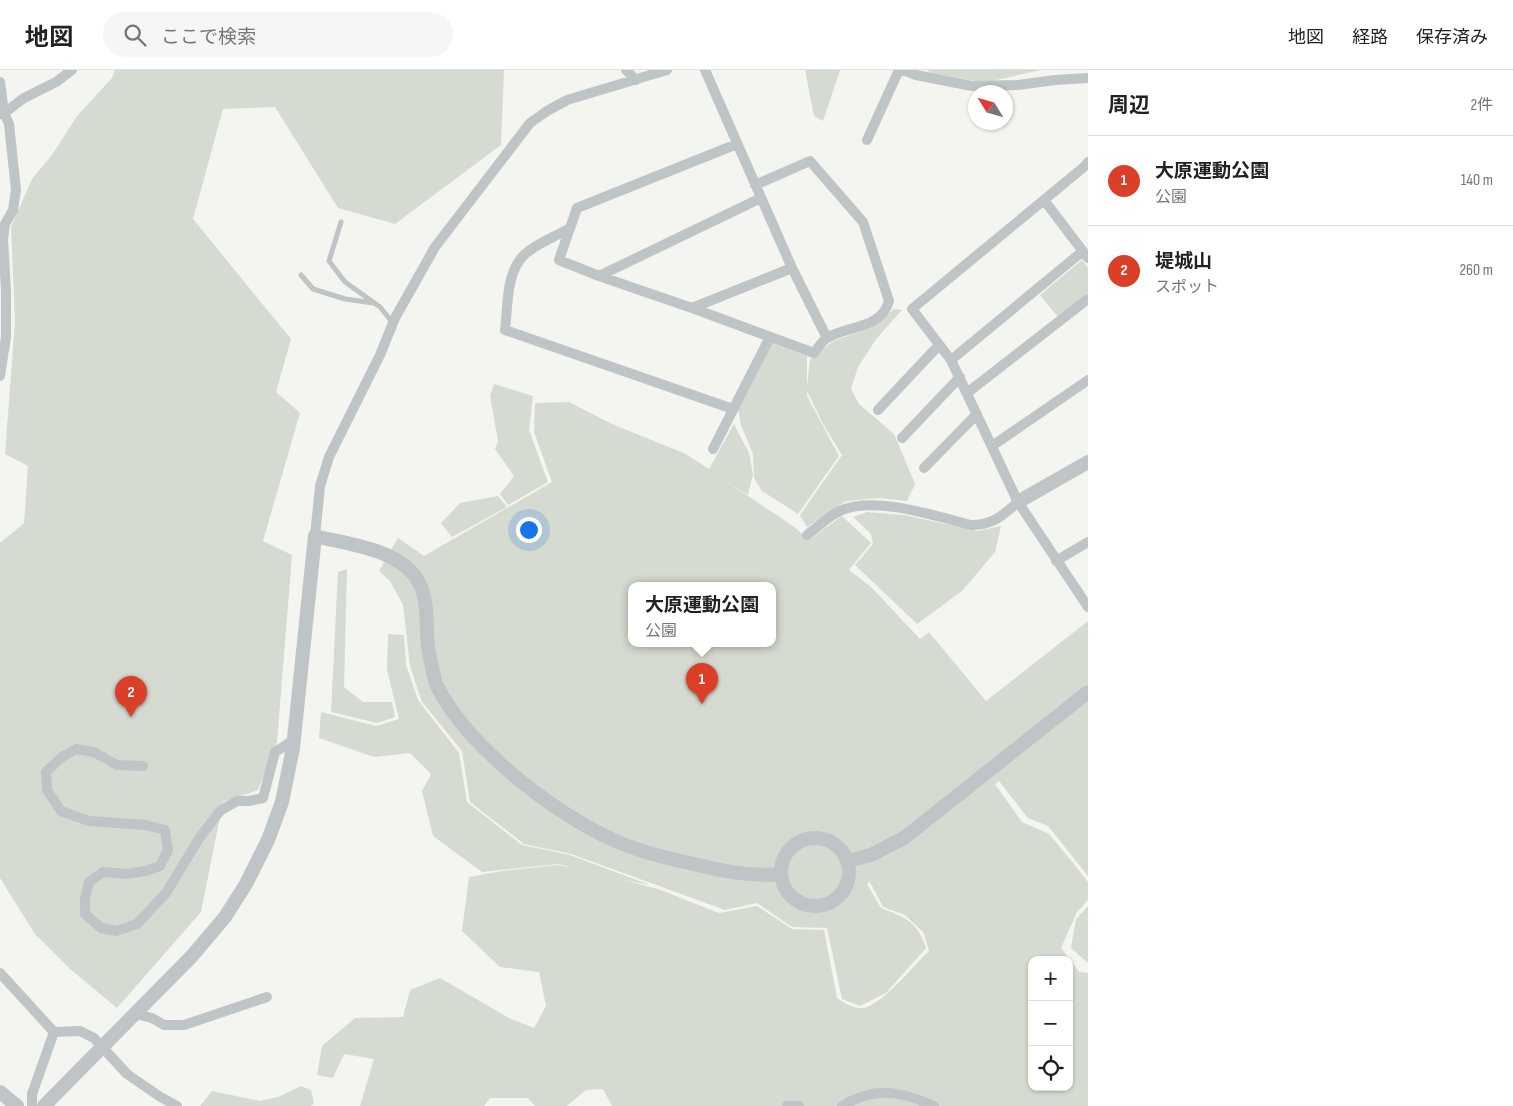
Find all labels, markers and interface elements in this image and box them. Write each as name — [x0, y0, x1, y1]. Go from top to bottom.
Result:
search box — [103, 12, 453, 57]
icon: search — [121, 21, 149, 49]
text: 地図 — [25, 23, 73, 52]
text: ここで検索 — [161, 26, 256, 49]
text: 地図 — [1288, 27, 1324, 48]
text: 経路 — [1352, 27, 1388, 48]
text: 保存済み — [1416, 27, 1488, 48]
north arrow — [968, 85, 1013, 130]
text: 周辺 — [1108, 93, 1150, 118]
text: 2件 — [1470, 96, 1493, 115]
text: 大原運動公園 — [1155, 160, 1269, 183]
text: 1 — [1121, 171, 1127, 190]
text: 140 m — [1461, 171, 1493, 190]
text: 公園 — [1155, 188, 1187, 207]
text: 堤城山 — [1155, 250, 1212, 273]
text: 2 — [1120, 261, 1128, 280]
text: 260 m — [1459, 261, 1493, 280]
text: スポット — [1155, 278, 1219, 297]
your location — [516, 517, 542, 543]
popup — [628, 582, 776, 647]
text: 大原運動公園 — [645, 594, 759, 617]
text: 公園 — [645, 622, 677, 641]
pin: 1 — [686, 663, 718, 704]
pin: 2 — [115, 676, 147, 717]
map controls — [1028, 956, 1073, 1091]
button: + — [1028, 956, 1073, 1001]
button: − — [1028, 1001, 1073, 1046]
button: locate — [1028, 1046, 1073, 1091]

